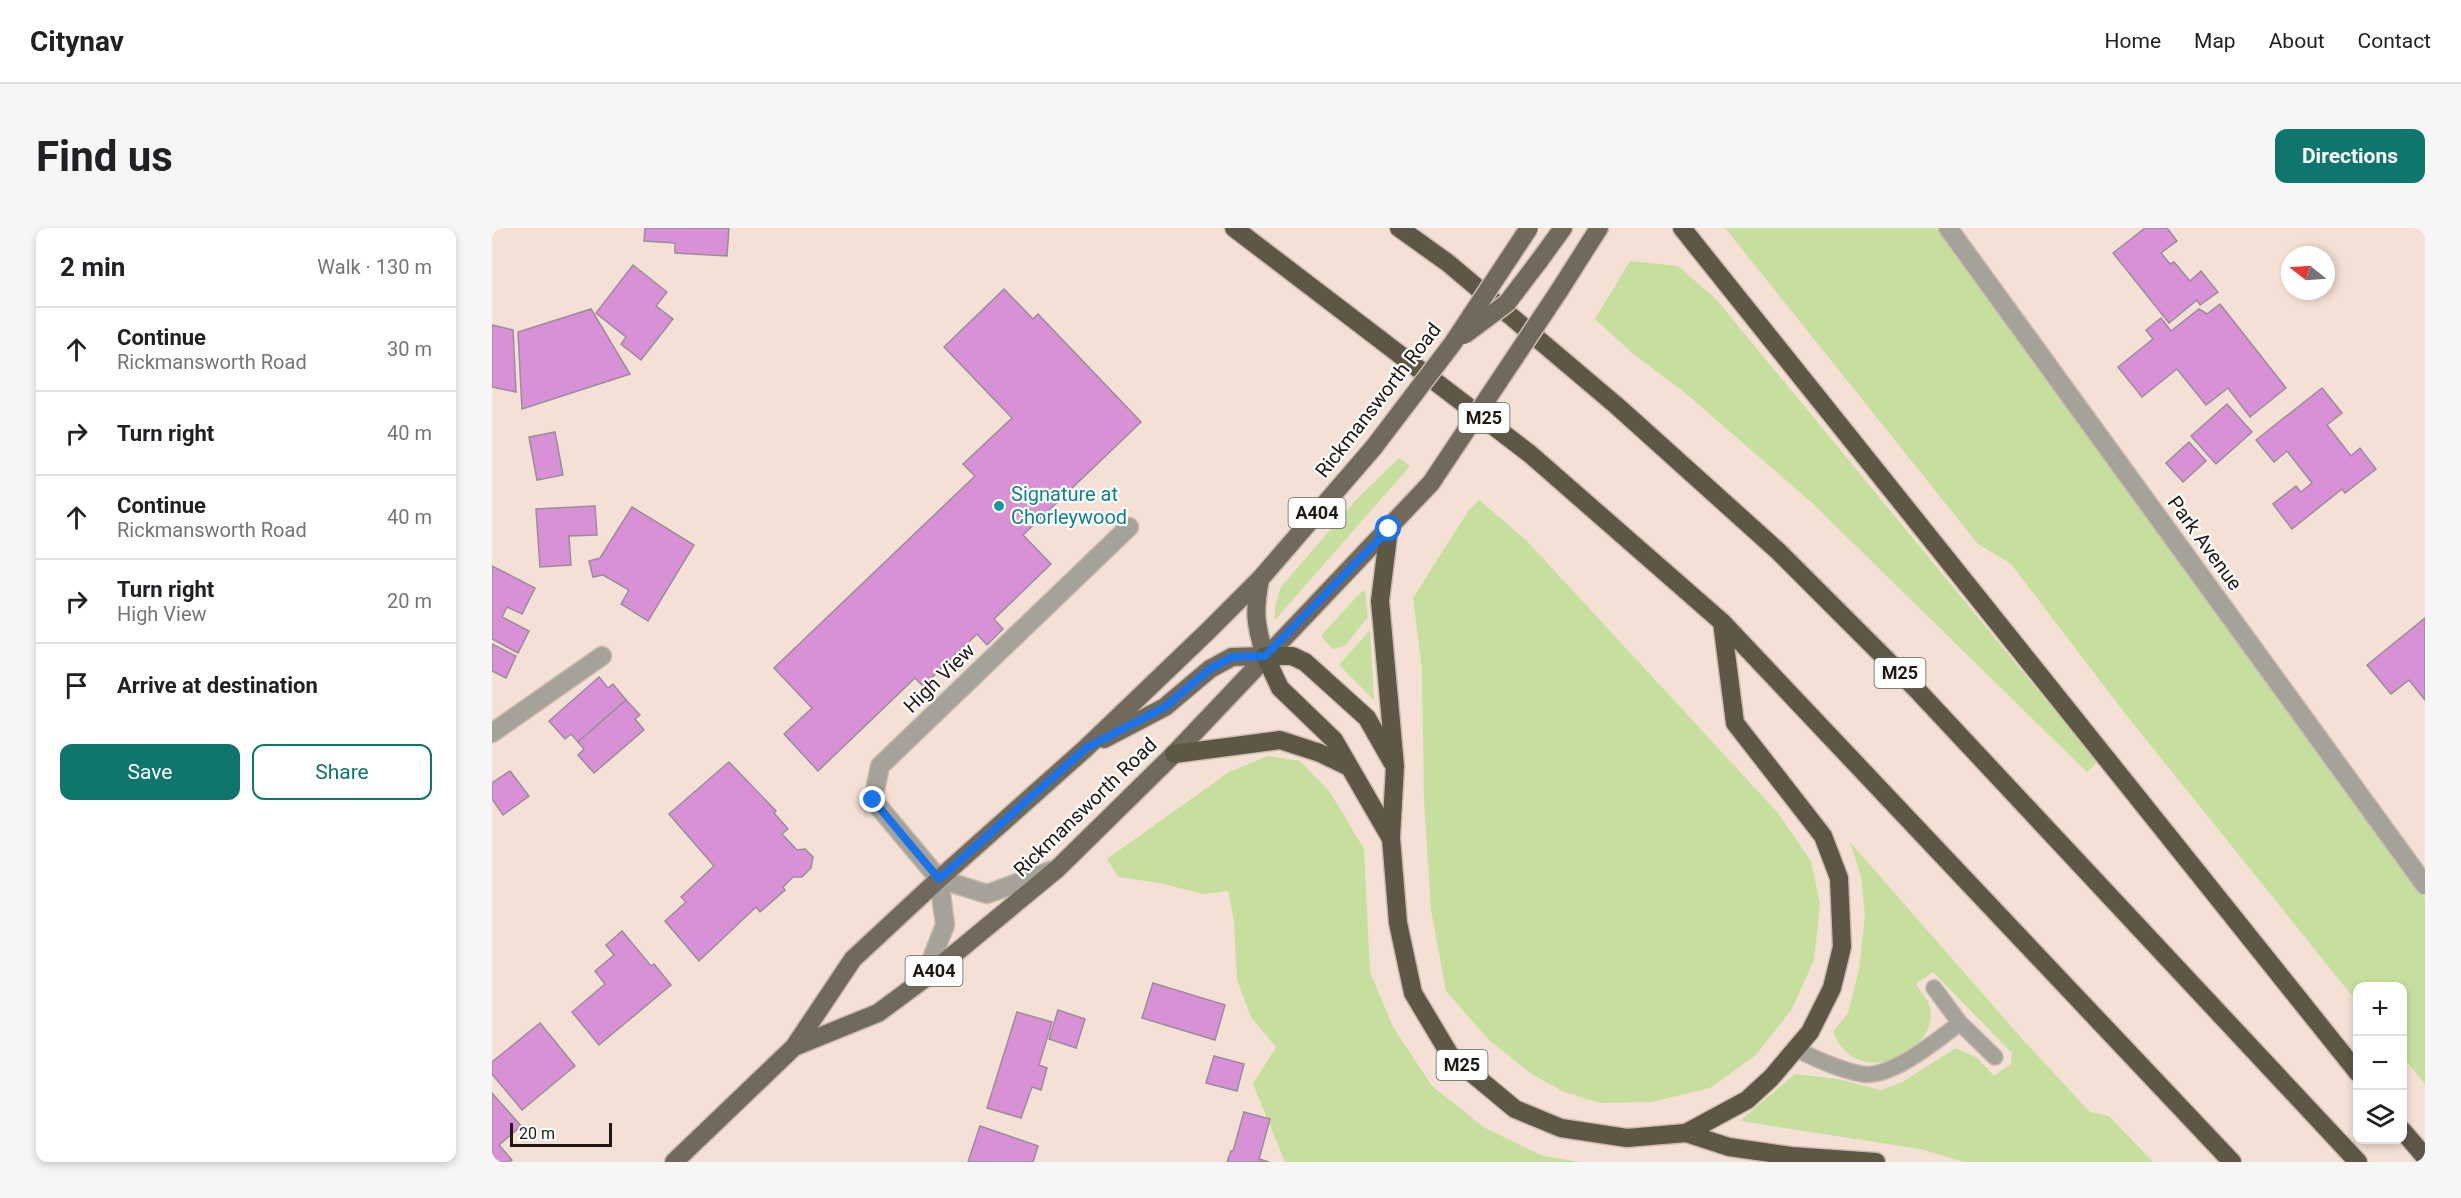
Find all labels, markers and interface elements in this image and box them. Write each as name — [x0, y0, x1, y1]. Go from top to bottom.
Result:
text: Citynav — [30, 25, 124, 58]
text: Home — [2105, 29, 2161, 53]
text: Map — [2194, 29, 2236, 53]
text: About — [2269, 29, 2325, 53]
text: Contact — [2358, 29, 2431, 53]
button: Directions — [2275, 129, 2425, 183]
text: Find us — [36, 132, 173, 181]
north arrow — [2281, 246, 2335, 300]
text: 2 min — [60, 252, 125, 282]
text: Walk · 130 m — [317, 255, 432, 279]
street label: Rickmansworth Road — [1310, 318, 1446, 482]
text: Continue — [117, 325, 206, 350]
icon: ahead — [60, 333, 93, 366]
text: 30 m — [387, 337, 432, 361]
text: Rickmansworth Road — [117, 350, 307, 374]
road number: M25 — [1458, 403, 1510, 433]
icon: right — [60, 417, 93, 450]
text: Turn right — [117, 421, 214, 446]
text: 40 m — [387, 421, 432, 445]
place label: Signature at Chorleywood — [1011, 482, 1127, 529]
street label: Park Avenue — [2163, 491, 2247, 595]
text: Continue — [117, 493, 206, 518]
road number: A404 — [1288, 498, 1346, 528]
marker: Signature at Chorleywood — [992, 499, 1006, 513]
icon: ahead — [60, 501, 93, 534]
text: 40 m — [387, 505, 432, 529]
route start — [1375, 515, 1401, 541]
text: Rickmansworth Road — [117, 518, 307, 542]
text: Turn right — [117, 577, 214, 602]
icon: right — [60, 585, 93, 618]
text: 20 m — [387, 589, 432, 613]
text: High View — [117, 602, 207, 626]
street label: High View — [898, 638, 980, 718]
road number: M25 — [1874, 658, 1926, 688]
icon: arrive — [60, 669, 93, 702]
text: Arrive at destination — [117, 673, 318, 698]
street label: Rickmansworth Road — [1008, 732, 1162, 882]
button: Save — [60, 744, 240, 800]
button: Share — [252, 744, 432, 800]
route end — [859, 786, 885, 812]
road number: A404 — [906, 956, 962, 986]
map controls — [2353, 982, 2407, 1144]
button: + — [2353, 982, 2407, 1036]
button: − — [2353, 1036, 2407, 1090]
road number: M25 — [1436, 1050, 1488, 1080]
button: layers — [2353, 1090, 2407, 1144]
scale bar — [510, 1120, 612, 1148]
text: 20 m — [519, 1124, 555, 1143]

